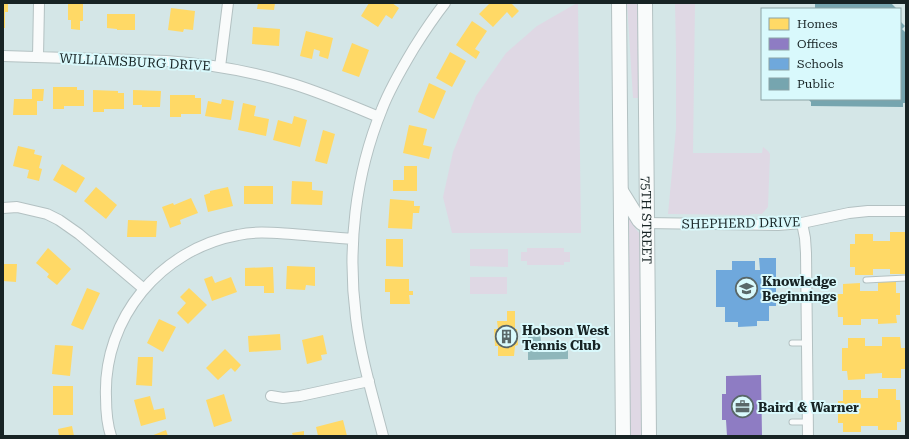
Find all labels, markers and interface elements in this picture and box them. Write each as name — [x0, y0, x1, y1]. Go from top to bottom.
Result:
legend — [761, 8, 901, 100]
text: Homes — [797, 17, 838, 31]
text: Offices — [797, 37, 838, 51]
street label: WILLIAMSBURG DRIVE — [59, 51, 211, 73]
text: Schools — [797, 57, 844, 71]
text: Public — [797, 77, 835, 91]
street label: 75TH STREET — [639, 176, 655, 265]
street label: SHEPHERD DRIVE — [682, 214, 800, 232]
place label: Knowledge Beginnings — [762, 274, 837, 304]
school or university icon: Knowledge Beginnings — [733, 275, 759, 301]
place label: Hobson West Tennis Club — [522, 323, 610, 353]
building icon: Hobson West Tennis Club — [493, 324, 519, 350]
office icon: Baird & Warner — [729, 394, 755, 420]
place label: Baird & Warner — [758, 400, 859, 415]

